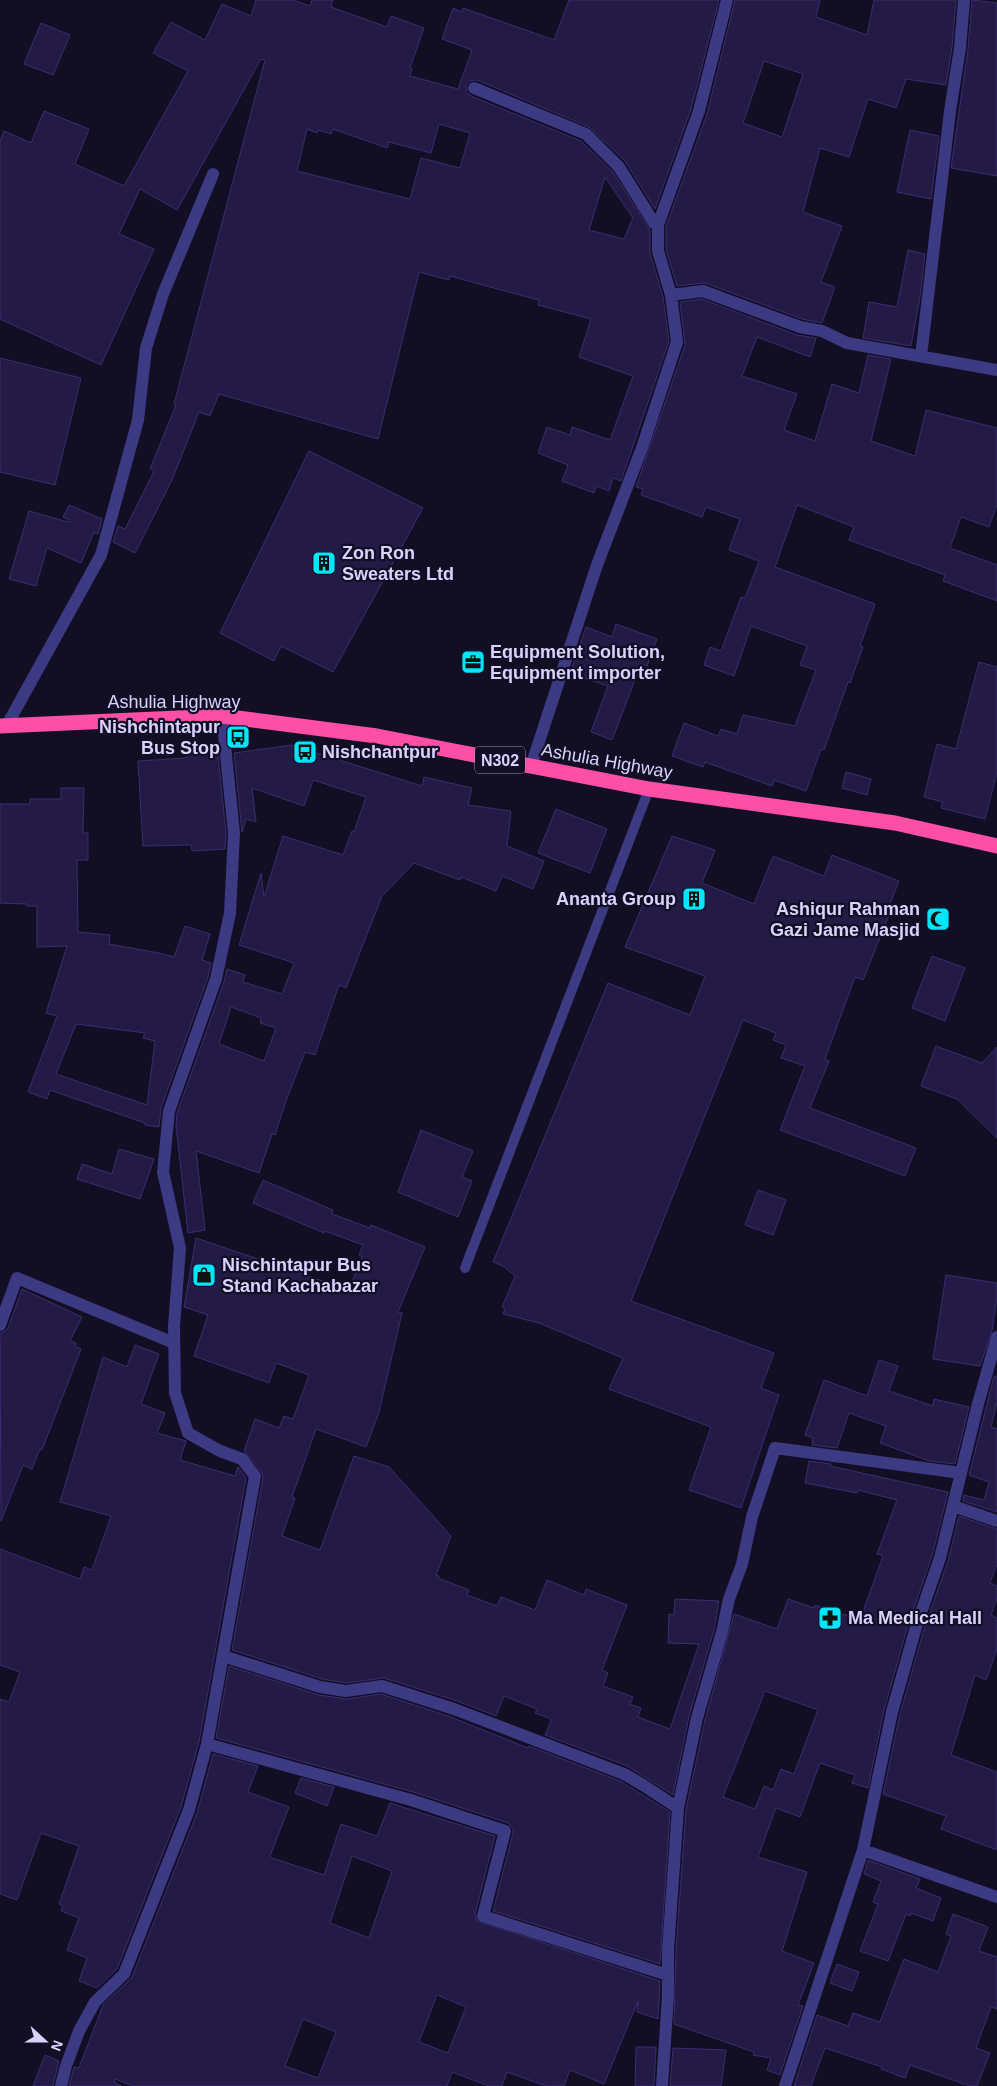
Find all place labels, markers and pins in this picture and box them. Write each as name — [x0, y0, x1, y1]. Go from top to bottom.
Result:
place label: Zon Ron Sweaters Ltd — [342, 543, 454, 584]
building icon: Zon Ron Sweaters Ltd — [311, 550, 337, 576]
place label: Equipment Solution, Equipment importer — [490, 642, 665, 683]
office icon: Equipment Solution, Equipment importer — [460, 649, 486, 675]
place label: Nishchintapur Bus Stop — [99, 717, 220, 758]
bus stop icon: Nishchintapur Bus Stop — [225, 724, 251, 750]
bus stop icon: Nishchantpur — [292, 739, 318, 765]
place label: Nishchantpur — [322, 742, 438, 762]
building icon: Ananta Group — [681, 886, 707, 912]
place label: Ananta Group — [556, 889, 676, 909]
place label: Ashiqur Rahman Gazi Jame Masjid — [770, 899, 920, 940]
mosque icon: Ashiqur Rahman Gazi Jame Masjid — [925, 906, 951, 932]
place label: Nischintapur Bus Stand Kachabazar — [222, 1255, 378, 1296]
shop icon: Nischintapur Bus Stand Kachabazar — [191, 1262, 217, 1288]
pharmacy icon: Ma Medical Hall — [817, 1605, 843, 1631]
place label: Ma Medical Hall — [848, 1608, 982, 1628]

